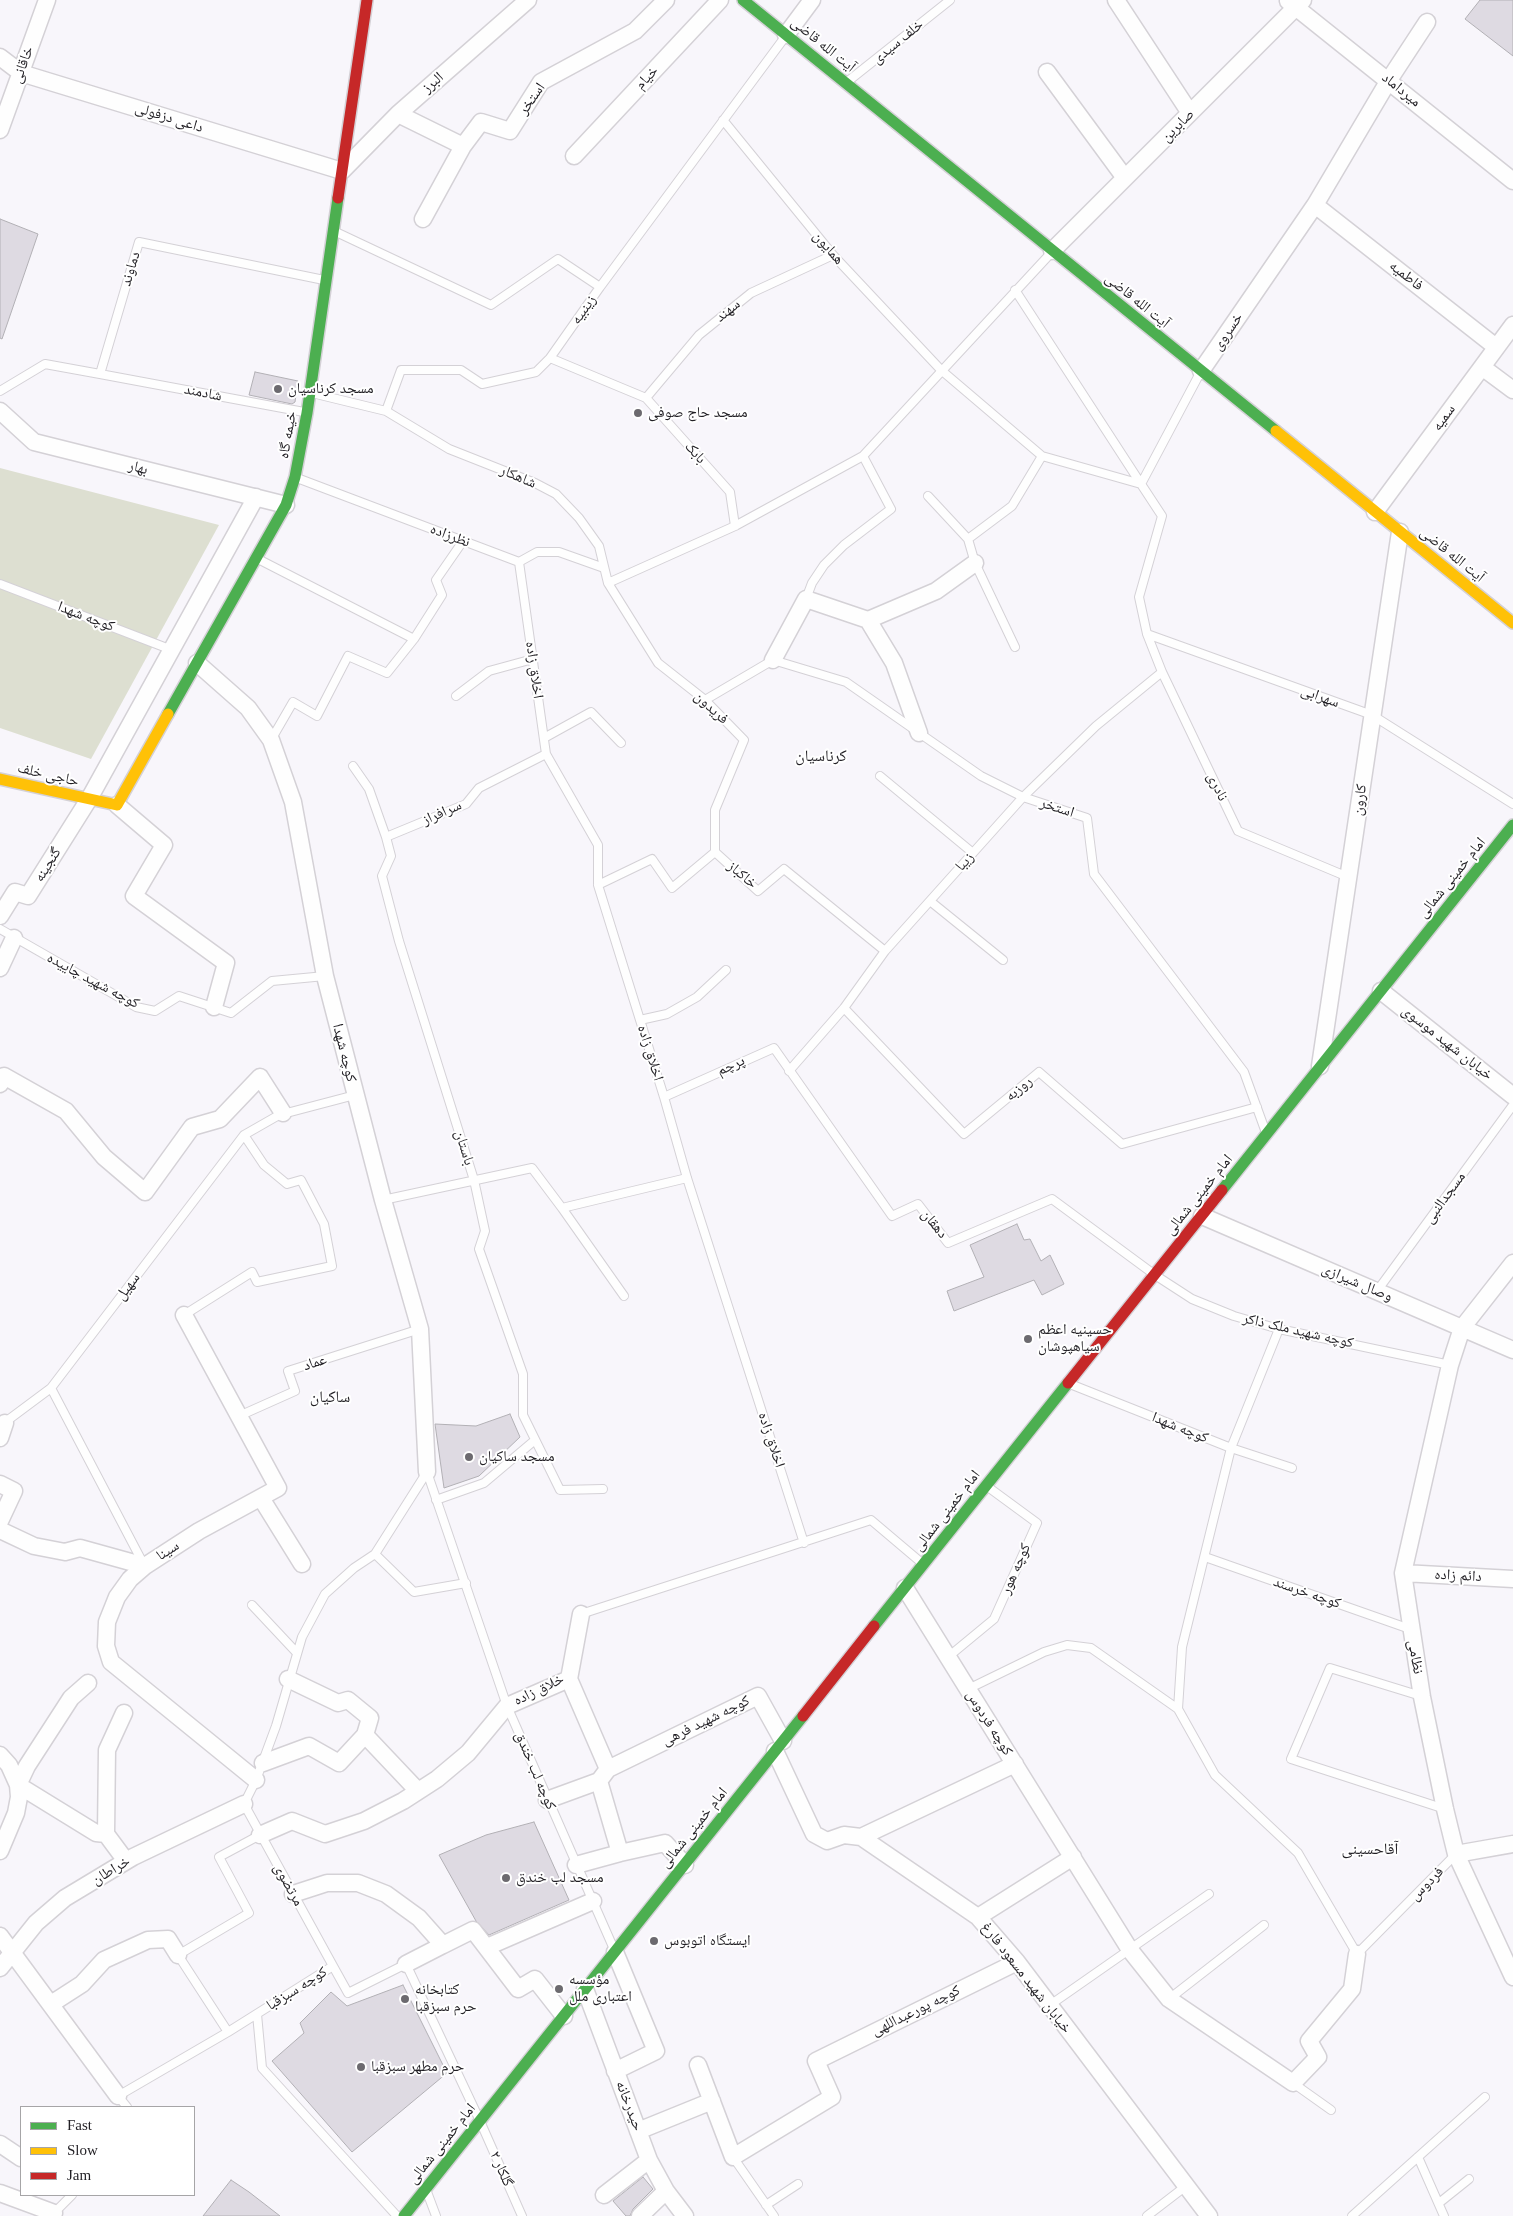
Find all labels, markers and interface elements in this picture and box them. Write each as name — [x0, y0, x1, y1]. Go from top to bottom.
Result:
street label: آیت الله قاضی — [787, 14, 859, 76]
street label: خلف سیدی — [869, 16, 927, 68]
street label: خاقانی — [8, 44, 38, 86]
street label: خیام — [632, 62, 662, 94]
street label: البرز — [418, 69, 448, 97]
street label: میرداماد — [1378, 69, 1424, 111]
street label: استخر — [515, 80, 549, 118]
street label: داعی دزفولی — [133, 99, 205, 137]
street label: صابرین — [1158, 106, 1198, 146]
street label: همایون — [809, 228, 847, 268]
street label: دماوند — [117, 250, 145, 288]
street label: فاطمیه — [1385, 257, 1427, 295]
street label: آیت الله قاضی — [1101, 270, 1173, 332]
street label: زینبیه — [567, 292, 601, 328]
street label: سهند — [712, 295, 744, 327]
street label: خسروی — [1209, 310, 1247, 354]
place label: مسجد کرناسیان — [288, 380, 374, 398]
street label: شادمند — [183, 381, 223, 405]
marker: مسجد کرناسیان — [272, 383, 284, 395]
street label: سمیه — [1428, 401, 1460, 435]
place label: مسجد حاج صوفی — [648, 404, 748, 422]
marker: مسجد حاج صوفی — [632, 407, 644, 419]
street label: خیمه گاه — [275, 410, 301, 460]
street label: بابک — [680, 438, 710, 468]
street label: بهار — [126, 457, 150, 479]
street label: شاهکار — [497, 461, 539, 493]
street label: نظرزاده — [427, 520, 473, 552]
street label: آیت الله قاضی — [1416, 524, 1488, 586]
street label: کوچه شهدا — [55, 598, 117, 636]
street label: اخلاق زاده — [521, 640, 547, 700]
street label: سهرابی — [1298, 682, 1342, 712]
street label: فریدون — [690, 688, 732, 728]
district label: کرناسیان — [795, 747, 847, 767]
street label: حاجی خلف — [16, 759, 80, 791]
street label: نادری — [1203, 770, 1231, 804]
street label: کارون — [1349, 783, 1371, 817]
street label: استخر — [1038, 794, 1076, 822]
street label: سرافراز — [420, 796, 464, 830]
street label: امام خمینی شمالی — [1414, 834, 1490, 922]
street label: گنجینه — [31, 844, 65, 886]
street label: زیبا — [952, 849, 978, 875]
street label: خاکباز — [723, 857, 761, 893]
street label: کوچه شهید چاییده — [44, 949, 142, 1013]
street label: خیابان شهید موسوی — [1398, 1002, 1496, 1084]
street label: کوچه شهدا — [328, 1022, 360, 1084]
street label: اخلاق زاده — [633, 1023, 667, 1083]
street label: پرچم — [714, 1052, 748, 1080]
street label: روزبه — [1002, 1073, 1036, 1105]
street label: باستان — [450, 1128, 478, 1168]
street label: امام خمینی شمالی — [1161, 1151, 1237, 1239]
street label: مسجدالنبی — [1420, 1169, 1470, 1227]
street label: دهقان — [917, 1206, 951, 1242]
street label: وصال شیرازی — [1319, 1260, 1395, 1306]
street label: سهیل — [112, 1270, 144, 1304]
street label: کوچه شهید ملک ذاکر — [1241, 1310, 1355, 1352]
place label: حسینیه اعظم سیاهپوشان — [1038, 1321, 1112, 1356]
marker: حسینیه اعظم سیاهپوشان — [1022, 1333, 1034, 1345]
street label: عماد — [301, 1351, 329, 1375]
district label: ساکیان — [310, 1388, 350, 1408]
street label: کوچه شهدا — [1149, 1408, 1211, 1448]
street label: اخلاق زاده — [754, 1410, 788, 1470]
place label: مسجد ساکیان — [479, 1448, 555, 1466]
marker: مسجد ساکیان — [463, 1451, 475, 1463]
street label: امام خمینی شمالی — [910, 1467, 984, 1555]
street label: سینا — [153, 1537, 183, 1565]
street label: کوچه هور — [997, 1541, 1035, 1597]
street label: دائم زاده — [1434, 1566, 1482, 1586]
street label: کوچه خرسند — [1271, 1573, 1343, 1613]
street label: نظامی — [1403, 1638, 1427, 1676]
street label: خلاق زاده — [511, 1670, 567, 1710]
street label: کوچه فردوس — [962, 1687, 1016, 1759]
street label: کوچه شهید فرهی — [659, 1692, 753, 1750]
street label: کوچه لب خندق — [510, 1729, 560, 1813]
street label: امام خمینی شمالی — [656, 1784, 732, 1872]
district label: آقاحسینی — [1342, 1840, 1398, 1860]
street label: خراطان — [89, 1853, 133, 1889]
street label: مرتضوی — [269, 1861, 307, 1909]
street label: فردوس — [1406, 1863, 1448, 1905]
place label: مسجد لب خندق — [516, 1869, 604, 1887]
marker: مسجد لب خندق — [500, 1872, 512, 1884]
street label: خیابان شهید مسعود فارغ — [977, 1919, 1075, 2037]
place label: ایستگاه اتوبوس — [664, 1932, 751, 1950]
marker: ایستگاه اتوبوس — [648, 1935, 660, 1947]
street label: کوچه سبزقبا — [263, 1963, 331, 2015]
place label: مؤسسه اعتباری ملل — [569, 1971, 632, 2006]
place label: کتابخانه حرم سبزقبا — [415, 1981, 476, 2016]
street label: کوچه پورعبداللهی — [869, 1982, 963, 2040]
marker: مؤسسه اعتباری ملل — [553, 1983, 565, 1995]
marker: کتابخانه حرم سبزقبا — [399, 1993, 411, 2005]
place label: حرم مطهر سبزقبا — [371, 2058, 464, 2076]
marker: حرم مطهر سبزقبا — [355, 2061, 367, 2073]
street label: حیدرخانه — [611, 2078, 647, 2134]
street label: امام خمینی شمالی — [404, 2100, 480, 2188]
legend — [20, 2106, 195, 2196]
text: Fast — [67, 2117, 92, 2133]
text: Slow — [67, 2142, 98, 2158]
street label: گلکار ۲ — [485, 2149, 517, 2189]
text: Jam — [67, 2167, 91, 2183]

